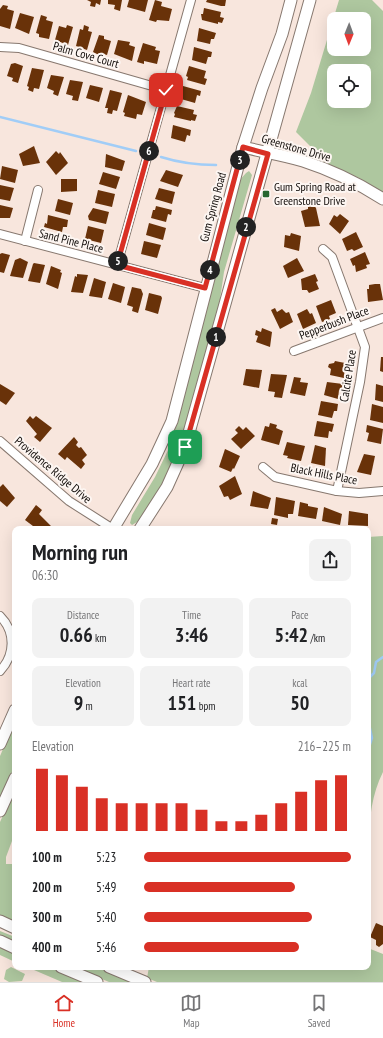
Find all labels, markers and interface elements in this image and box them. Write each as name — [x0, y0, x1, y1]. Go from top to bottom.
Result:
north arrow — [327, 12, 371, 56]
map controls — [327, 12, 371, 108]
street label: Palm Cove Court — [51, 38, 121, 71]
button: locate — [327, 64, 371, 108]
pin — [149, 73, 183, 107]
icon: check — [155, 79, 177, 101]
street label: Greenstone Drive — [260, 130, 333, 165]
pin: 6 — [139, 141, 159, 161]
text: 6 — [146, 144, 152, 158]
pin: 3 — [230, 150, 250, 170]
text: 3 — [237, 153, 243, 167]
street label: Gum Spring Road — [196, 171, 229, 243]
place label: Gum Spring Road at Greenstone Drive — [274, 179, 357, 208]
marker: Gum Spring Road at Greenstone Drive — [261, 189, 271, 199]
pin: 2 — [236, 217, 256, 237]
text: 2 — [243, 220, 249, 234]
street label: Sand Pine Place — [37, 225, 105, 256]
pin: 5 — [108, 251, 128, 271]
text: 5 — [115, 254, 121, 268]
pin: 4 — [200, 260, 220, 280]
text: 4 — [207, 263, 213, 277]
street label: Pepperbush Place — [297, 302, 371, 343]
pin: 1 — [206, 327, 226, 347]
text: 1 — [213, 330, 219, 344]
street label: Calcite Place — [336, 349, 359, 403]
pin — [168, 430, 202, 464]
street label: Providence Ridge Drive — [12, 433, 95, 506]
icon: arrive — [174, 436, 196, 458]
street label: Black Hills Place — [289, 460, 359, 487]
text: Morning run — [32, 538, 128, 566]
button: share — [309, 539, 351, 581]
text: 06:30 — [32, 567, 58, 584]
text: Distance — [67, 608, 99, 622]
text: Time — [182, 608, 201, 622]
text: Pace — [291, 608, 309, 622]
text: 0.66 — [60, 622, 93, 648]
text: 3:46 — [175, 622, 208, 648]
text: 5:42 — [274, 622, 308, 648]
text: km — [93, 631, 107, 645]
text: /km — [308, 631, 325, 645]
text: Elevation — [66, 676, 101, 690]
text: Heart rate — [172, 676, 211, 690]
text: kcal — [292, 676, 307, 690]
text: 9 — [74, 690, 83, 716]
text: 151 — [168, 690, 196, 716]
text: 50 — [290, 690, 309, 716]
text: m — [83, 699, 93, 713]
text: bpm — [196, 699, 215, 713]
text: Elevation — [32, 738, 74, 755]
text: 216–225 m — [298, 738, 351, 755]
text: 100 m — [32, 849, 62, 866]
text: 5:23 — [96, 849, 116, 866]
text: 200 m — [32, 879, 62, 896]
text: 5:49 — [96, 879, 116, 896]
text: 300 m — [32, 909, 62, 926]
text: 5:40 — [96, 909, 116, 926]
text: 400 m — [32, 939, 62, 956]
text: 5:46 — [96, 939, 116, 956]
tab: Home — [53, 992, 75, 1030]
tab: Map — [180, 992, 202, 1030]
tab: Saved — [308, 992, 330, 1030]

